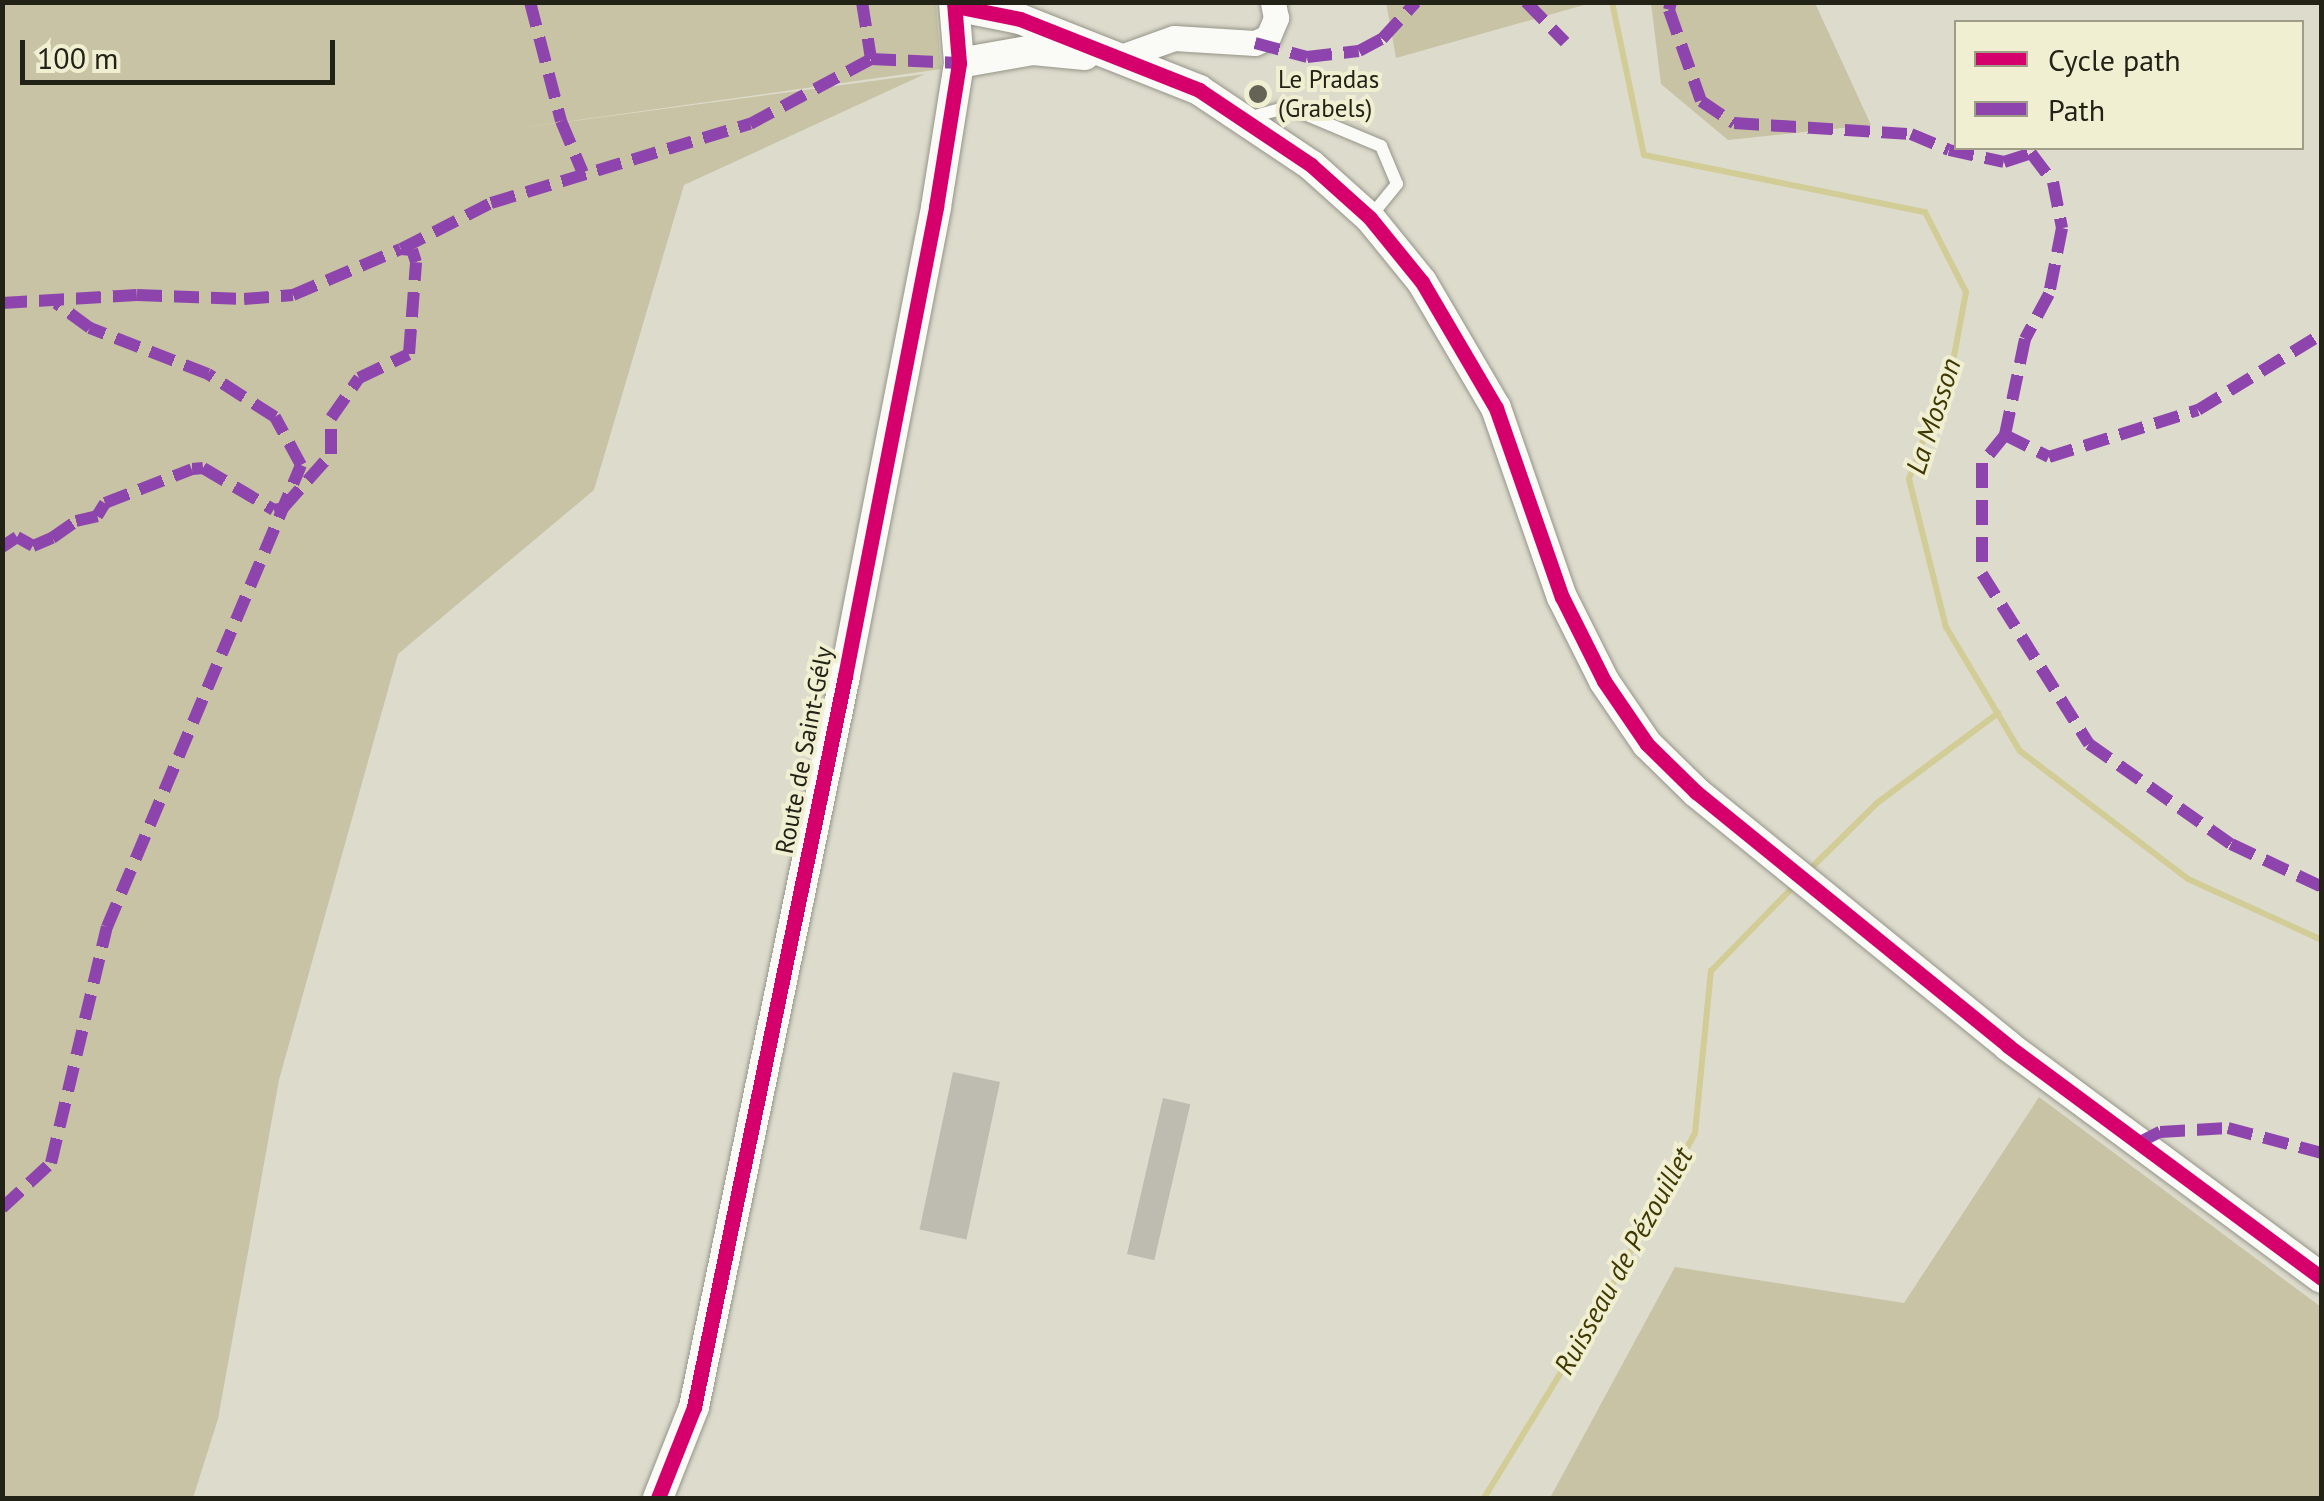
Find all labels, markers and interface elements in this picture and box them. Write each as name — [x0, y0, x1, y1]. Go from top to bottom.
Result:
scale bar — [25, 20, 340, 82]
legend — [1954, 20, 2304, 150]
text: 100 m — [37, 38, 118, 77]
text: Cycle path — [2048, 40, 2181, 79]
place label: Le Pradas (Grabels) — [1278, 65, 1379, 124]
marker: Le Pradas (Grabels) — [1247, 83, 1269, 105]
text: Path — [2048, 90, 2105, 129]
water label: La Mosson — [1899, 354, 1967, 478]
street label: Route de Saint-Gély — [769, 644, 839, 856]
water label: Ruisseau de Pézouillet — [1547, 1142, 1699, 1380]

